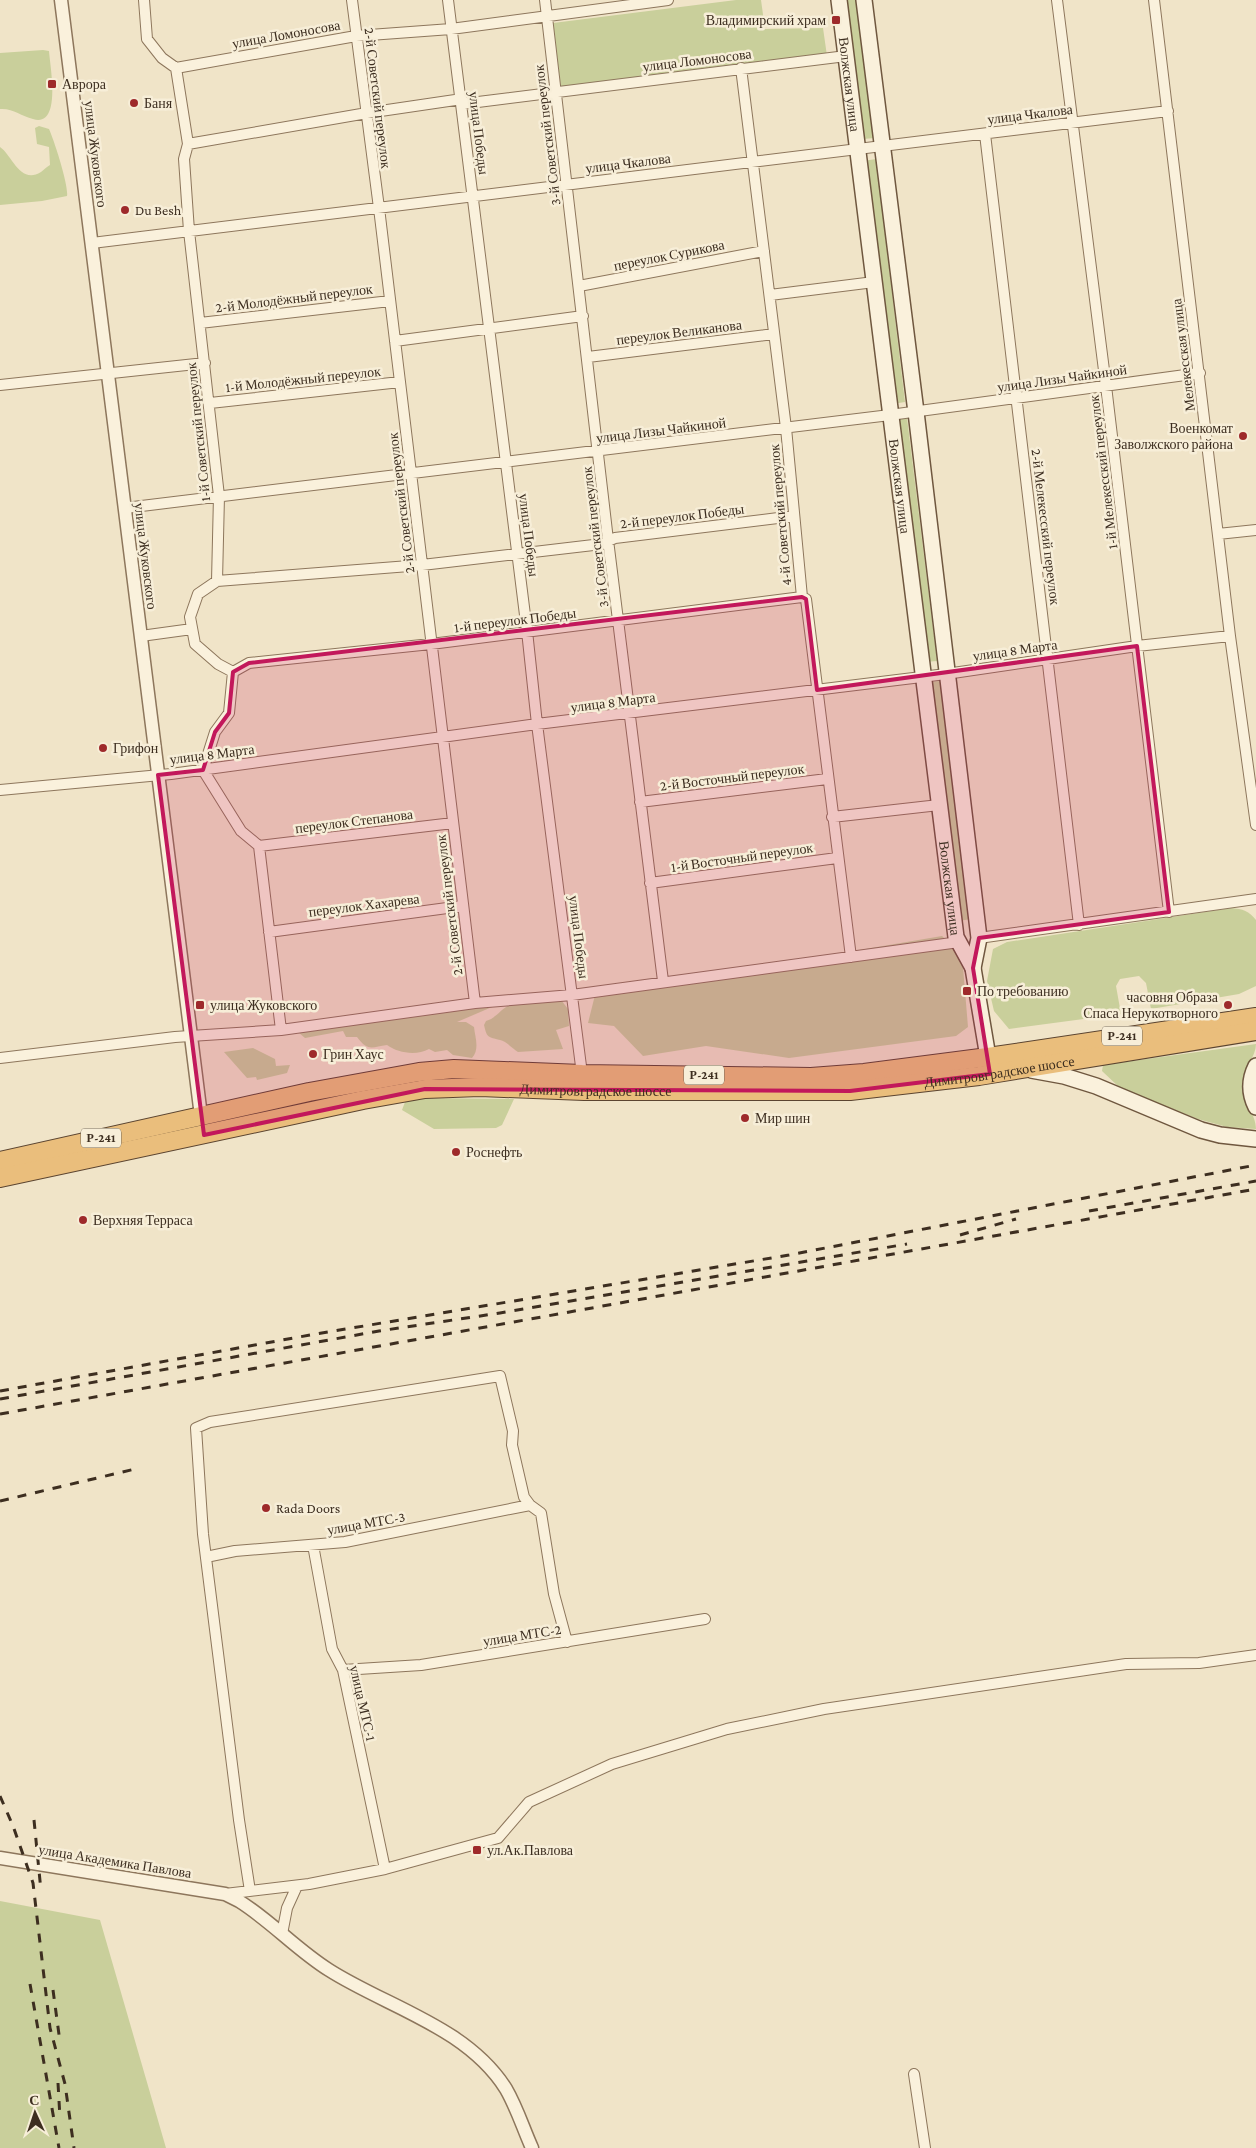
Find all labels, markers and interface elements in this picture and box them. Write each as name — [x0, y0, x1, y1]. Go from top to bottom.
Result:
place label: Владимирский храм — [706, 12, 826, 28]
marker: Владимирский храм — [830, 14, 842, 26]
street label: улица Ломоносова — [231, 16, 342, 51]
street label: 2-й Советский переулок — [361, 27, 395, 169]
street label: Волжская улица — [836, 36, 863, 133]
street label: улица Ломоносова — [642, 45, 753, 75]
street label: 3-й Советский переулок — [530, 64, 564, 206]
place label: Аврора — [62, 76, 107, 92]
marker: Аврора — [46, 78, 58, 90]
street label: улица Победы — [466, 90, 492, 176]
place label: Баня — [144, 95, 173, 111]
marker: Баня — [128, 97, 140, 109]
street label: улица Жуковского — [82, 100, 110, 208]
street label: улица Чкалова — [986, 101, 1074, 127]
street label: улица Чкалова — [584, 150, 672, 176]
place label: Du Besh — [135, 202, 182, 218]
marker: Du Besh — [119, 204, 131, 216]
street label: переулок Сурикова — [612, 236, 727, 274]
street label: 2-й Молодёжный переулок — [215, 280, 374, 316]
street label: Мелекесская улица — [1168, 297, 1198, 412]
street label: переулок Великанова — [615, 316, 743, 348]
street label: улица Лизы Чайкиной — [996, 361, 1128, 395]
street label: 1-й Советский переулок — [183, 362, 213, 502]
street label: 1-й Молодёжный переулок — [225, 363, 382, 395]
street label: 1-й Мелекесский переулок — [1086, 394, 1120, 550]
street label: улица Лизы Чайкиной — [595, 414, 727, 446]
place label: Военкомат Заволжского района — [1114, 420, 1234, 452]
marker: Военкомат Заволжского района — [1237, 430, 1249, 442]
street label: 2-й Советский переулок — [384, 432, 418, 574]
street label: Волжская улица — [886, 438, 914, 535]
street label: 4-й Советский переулок — [766, 443, 794, 586]
street label: 2-й Мелекесский переулок — [1028, 448, 1064, 606]
street label: 3-й Советский переулок — [578, 466, 612, 608]
street label: улица Победы — [516, 492, 542, 578]
street label: 2-й переулок Победы — [619, 500, 746, 532]
street label: улица Жуковского — [132, 502, 160, 610]
street label: 1-й переулок Победы — [453, 605, 578, 635]
street label: улица 8 Марта — [972, 636, 1059, 664]
street label: улица 8 Марта — [570, 689, 657, 715]
place label: Грифон — [113, 740, 159, 756]
street label: улица 8 Марта — [169, 741, 256, 767]
marker: Грифон — [97, 742, 109, 754]
street label: 2-й Восточный переулок — [659, 760, 805, 794]
street label: переулок Степанова — [294, 806, 415, 836]
street label: 2-й Советский переулок — [432, 834, 466, 976]
street label: 1-й Восточный переулок — [670, 839, 814, 875]
street label: Волжская улица — [936, 840, 964, 937]
street label: переулок Хахарева — [308, 890, 421, 920]
street label: улица Победы — [566, 894, 592, 980]
place label: По требованию — [977, 983, 1068, 999]
marker: По требованию — [961, 985, 973, 997]
place label: часовня Образа Спаса Нерукотворного — [1083, 989, 1219, 1021]
place label: улица Жуковского — [210, 997, 317, 1013]
marker: улица Жуковского — [194, 999, 206, 1011]
marker: часовня Образа Спаса Нерукотворного — [1222, 999, 1234, 1011]
road number: Р-241 — [1102, 1026, 1142, 1046]
place label: Грин Хаус — [323, 1046, 384, 1062]
marker: Грин Хаус — [307, 1048, 319, 1060]
street label: Димитровградское шоссе — [923, 1053, 1076, 1090]
road number: Р-241 — [684, 1066, 724, 1084]
street label: Димитровградское шоссе — [520, 1081, 672, 1099]
place label: Мир шин — [755, 1110, 811, 1126]
marker: Мир шин — [739, 1112, 751, 1124]
road number: Р-241 — [81, 1128, 121, 1148]
place label: Роснефть — [466, 1144, 522, 1160]
marker: Роснефть — [450, 1146, 462, 1158]
place label: Верхняя Терраса — [93, 1212, 193, 1228]
marker: Верхняя Терраса — [77, 1214, 89, 1226]
place label: Rada Doors — [276, 1500, 340, 1516]
marker: Rada Doors — [260, 1502, 272, 1514]
street label: улица МТС-3 — [326, 1508, 406, 1538]
street label: улица МТС-2 — [482, 1621, 563, 1649]
street label: улица МТС-1 — [347, 1664, 380, 1743]
street label: улица Академика Павлова — [37, 1841, 193, 1881]
place label: ул.Ак.Павлова — [487, 1842, 574, 1858]
marker: ул.Ак.Павлова — [471, 1844, 483, 1856]
north arrow — [10, 2088, 60, 2138]
text: С — [29, 2092, 40, 2108]

